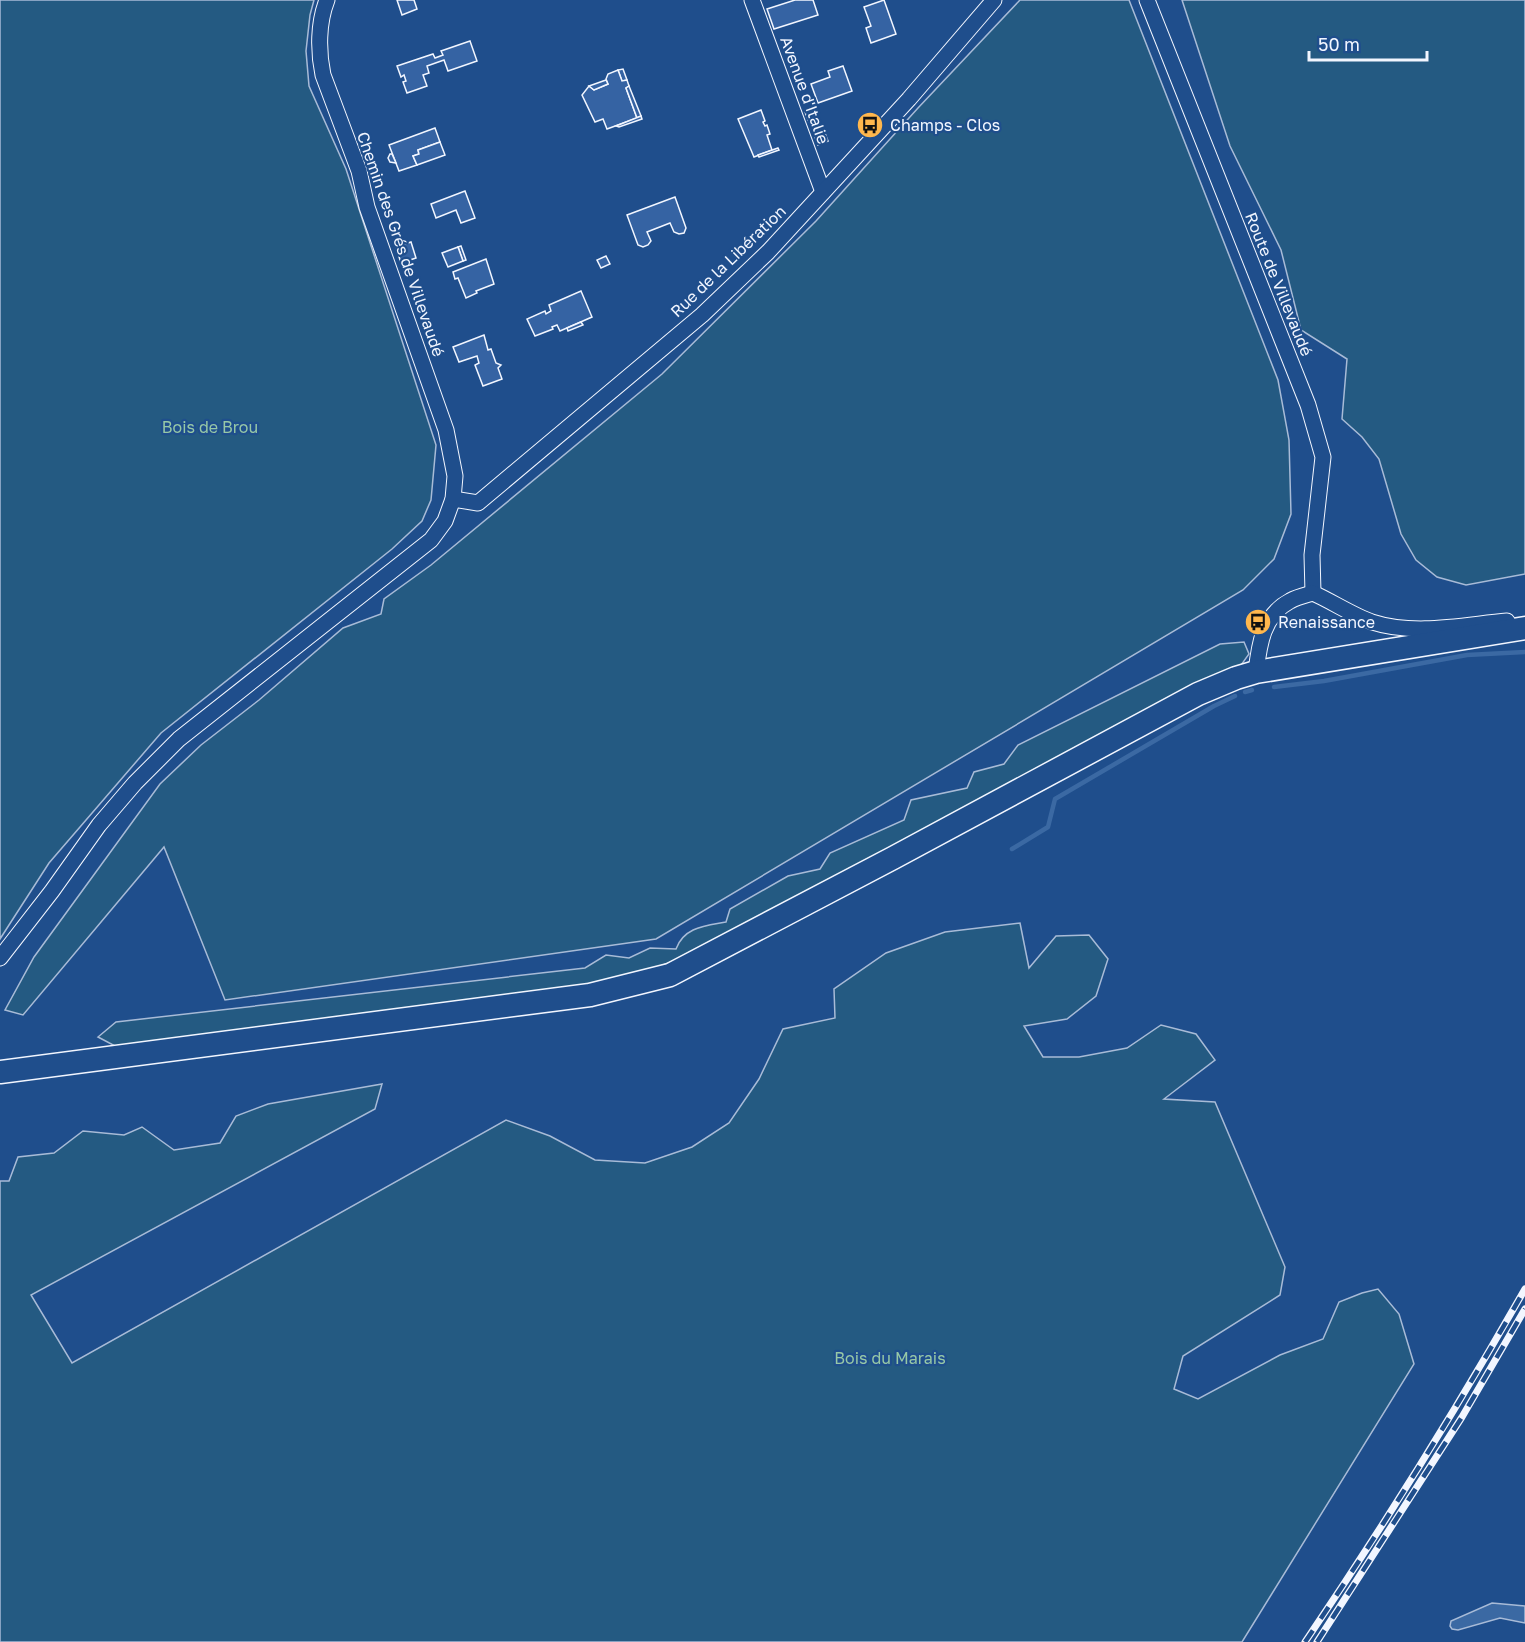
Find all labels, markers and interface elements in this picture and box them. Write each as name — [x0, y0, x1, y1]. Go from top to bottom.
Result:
scale bar — [1309, 24, 1428, 62]
street label: Avenue d'Italie — [776, 33, 834, 147]
text: 50 m — [1318, 33, 1360, 55]
bus stop icon: Champs - Clos — [855, 110, 885, 140]
place label: Champs - Clos — [890, 115, 1000, 135]
street label: Chemin des Grés de Villevaudé — [353, 129, 449, 359]
street label: Rue de la Libération — [666, 201, 790, 321]
street label: Route de Villevaudé — [1241, 209, 1317, 359]
park label: Bois de Brou — [162, 417, 258, 437]
bus stop icon: Renaissance — [1243, 607, 1273, 637]
place label: Renaissance — [1278, 612, 1375, 632]
park label: Bois du Marais — [834, 1348, 946, 1368]

